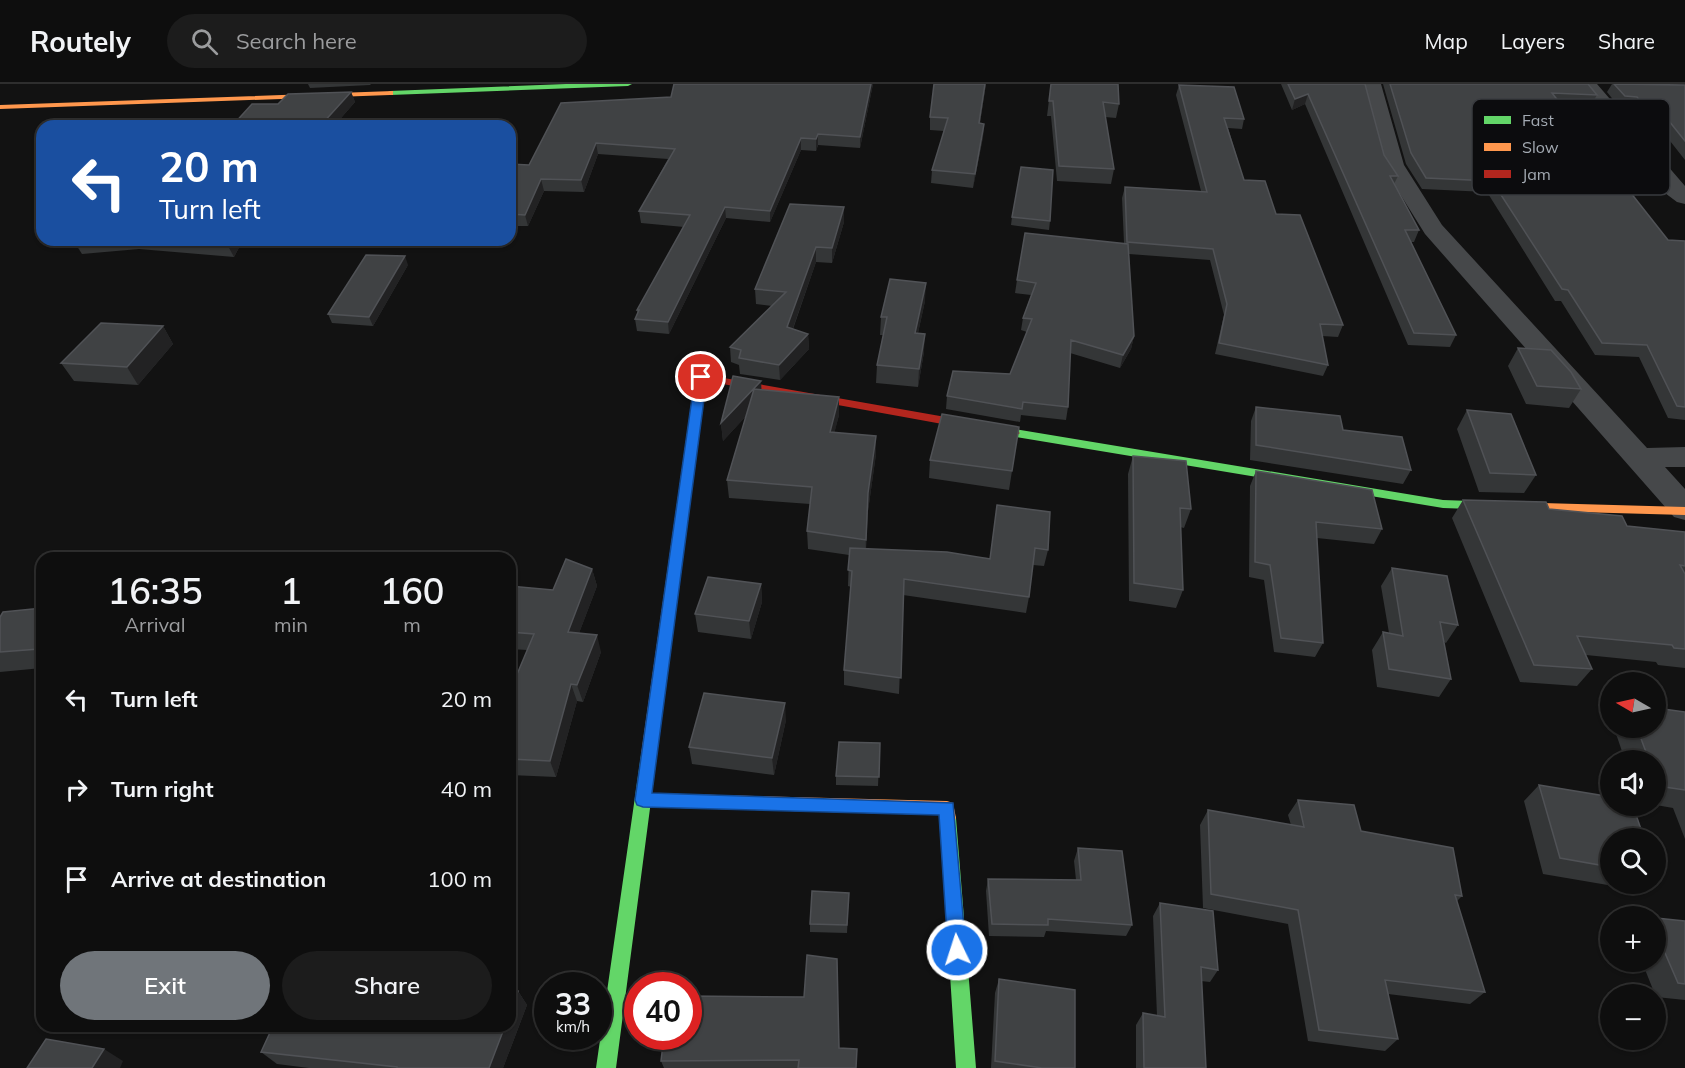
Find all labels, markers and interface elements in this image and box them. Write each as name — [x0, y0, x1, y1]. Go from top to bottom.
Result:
search box — [167, 14, 587, 68]
text: Routely — [30, 24, 131, 59]
icon: search — [188, 25, 221, 58]
text: Search here — [236, 27, 357, 55]
text: Map — [1425, 28, 1468, 54]
text: Layers — [1501, 28, 1565, 54]
text: Share — [1598, 28, 1655, 54]
legend — [1472, 99, 1670, 195]
text: Fast — [1522, 110, 1554, 130]
text: Slow — [1522, 137, 1559, 157]
text: 20 m — [159, 140, 259, 193]
icon: left — [60, 144, 138, 222]
text: Jam — [1522, 164, 1551, 184]
text: Turn left — [159, 192, 261, 226]
pin — [675, 351, 726, 402]
icon: arrive — [684, 360, 717, 393]
text: 16:35 — [108, 568, 202, 613]
text: 1 — [280, 568, 302, 613]
text: 160 — [380, 568, 444, 613]
text: Arrival — [124, 612, 186, 637]
text: min — [274, 612, 308, 637]
text: m — [403, 612, 421, 637]
north arrow — [1600, 672, 1666, 738]
map controls — [1600, 672, 1666, 1050]
icon: left — [60, 683, 93, 716]
text: Turn left — [111, 685, 198, 713]
text: 20 m — [441, 685, 492, 713]
button: sound — [1600, 750, 1666, 816]
icon: right — [60, 773, 93, 806]
text: Turn right — [111, 775, 214, 803]
text: 40 m — [441, 775, 492, 803]
button: search — [1600, 828, 1666, 894]
icon: arrive — [60, 863, 93, 896]
text: Arrive at destination — [111, 865, 326, 893]
text: 100 m — [427, 865, 492, 893]
button: + — [1600, 906, 1666, 972]
position arrow — [925, 918, 989, 982]
button: Exit — [60, 951, 270, 1020]
button: Share — [282, 951, 492, 1020]
speed limit sign: 40 — [624, 972, 702, 1050]
button: − — [1600, 984, 1666, 1050]
text: 33 — [555, 985, 591, 1023]
text: km/h — [556, 1017, 590, 1036]

